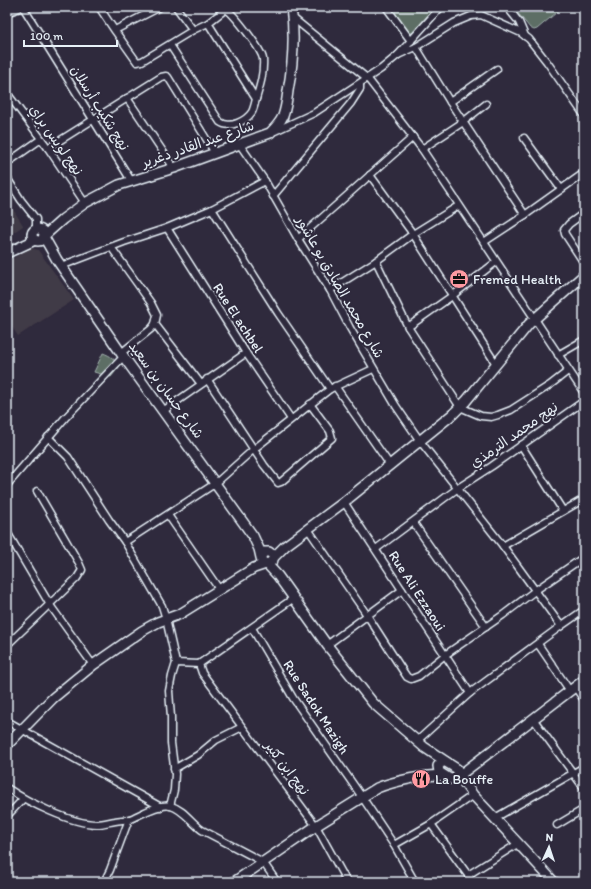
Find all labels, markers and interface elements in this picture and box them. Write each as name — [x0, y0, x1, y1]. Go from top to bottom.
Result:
scale bar — [24, 22, 117, 48]
text: 100 m — [30, 29, 63, 43]
street label: نهج شكيب أرسلان — [66, 62, 133, 154]
street label: نهج لويس براي — [24, 101, 87, 180]
street label: شارع عبد القادر دغرير — [139, 117, 257, 172]
street label: شارع محمد الصادق بو عاشور — [291, 212, 388, 362]
office icon: Fremed Health — [448, 268, 470, 290]
place label: Fremed Health — [473, 271, 562, 288]
street label: Rue El achbel — [209, 280, 267, 356]
street label: شارع حسان بن سعيد — [124, 338, 207, 443]
street label: نهج محمد الترمذي — [467, 398, 562, 473]
street label: Rue Ali Ezzaoui — [385, 548, 449, 634]
street label: Rue Sadok Mazigh — [279, 657, 353, 757]
street label: نهج ابن كثير — [260, 737, 313, 799]
restaurant icon: La Bouffe — [410, 768, 432, 790]
place label: La Bouffe — [435, 771, 493, 788]
north arrow — [529, 827, 569, 867]
text: N — [545, 831, 554, 844]

